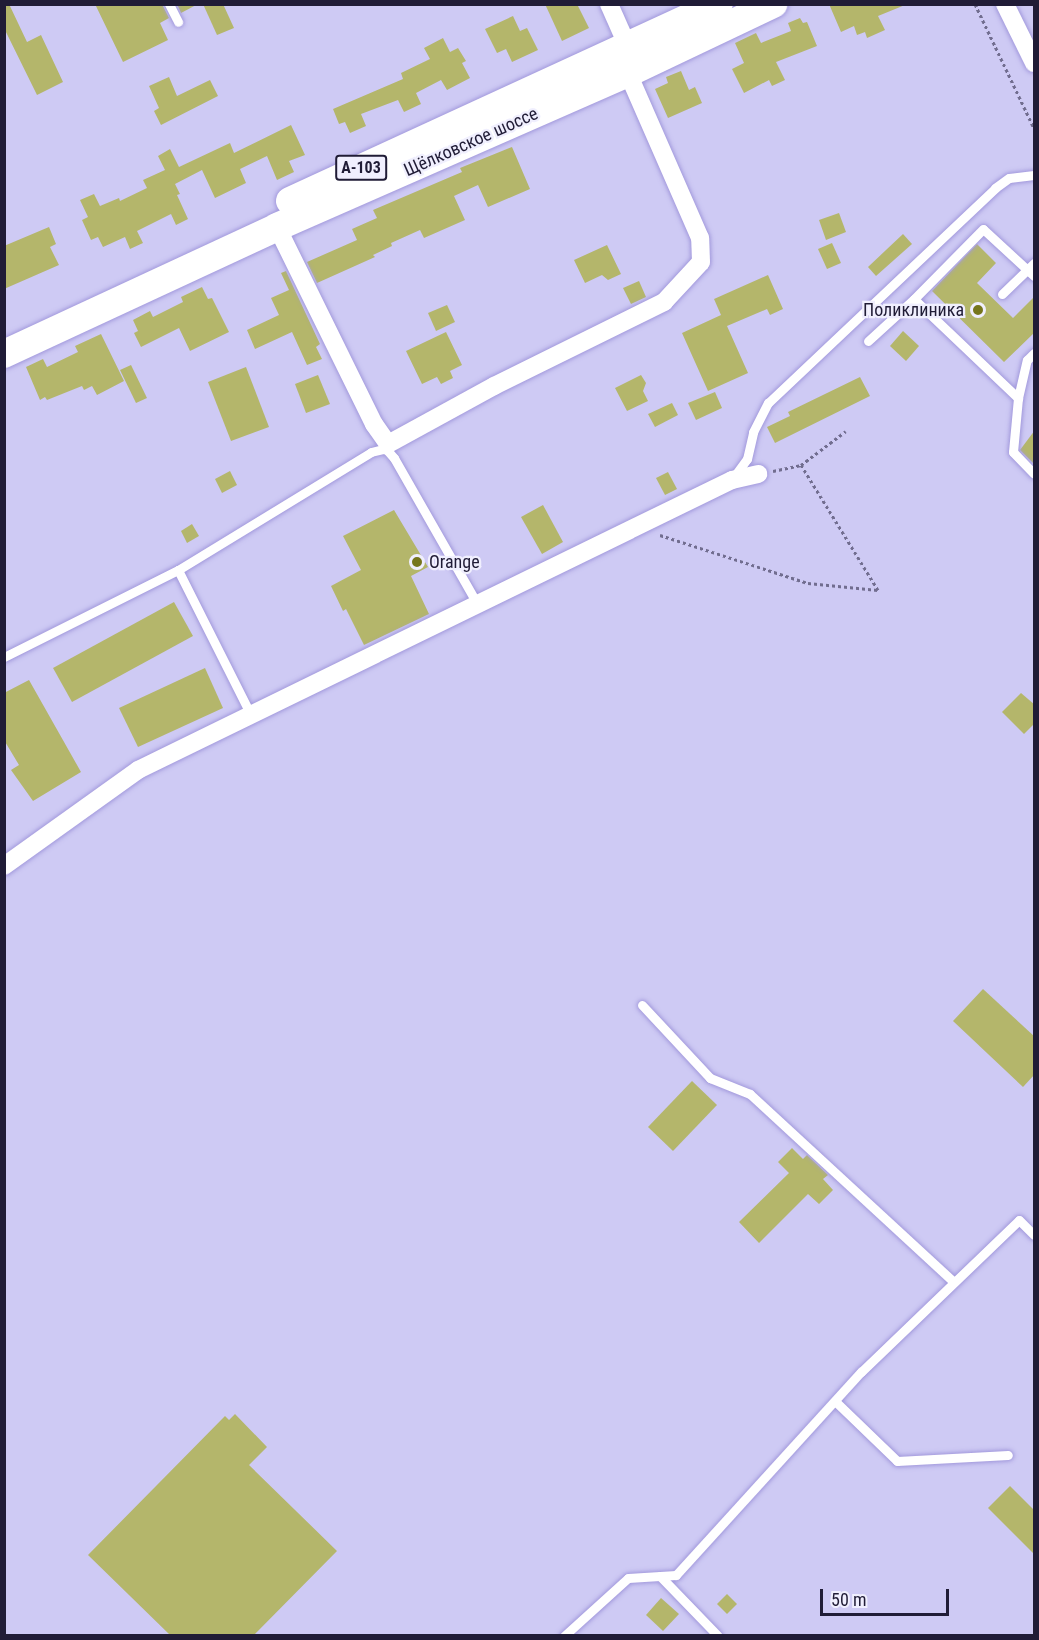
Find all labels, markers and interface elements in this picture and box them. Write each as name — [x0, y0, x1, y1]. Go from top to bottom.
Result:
street label: Щёлковское шоссе — [401, 103, 541, 181]
road number: А-103 — [334, 155, 388, 181]
place label: Поликлиника — [863, 299, 964, 321]
marker: Поликлиника — [969, 301, 987, 319]
place label: Orange — [429, 551, 480, 573]
marker: Orange — [410, 555, 424, 569]
scale bar — [823, 1577, 952, 1615]
text: 50 m — [831, 1589, 866, 1610]

